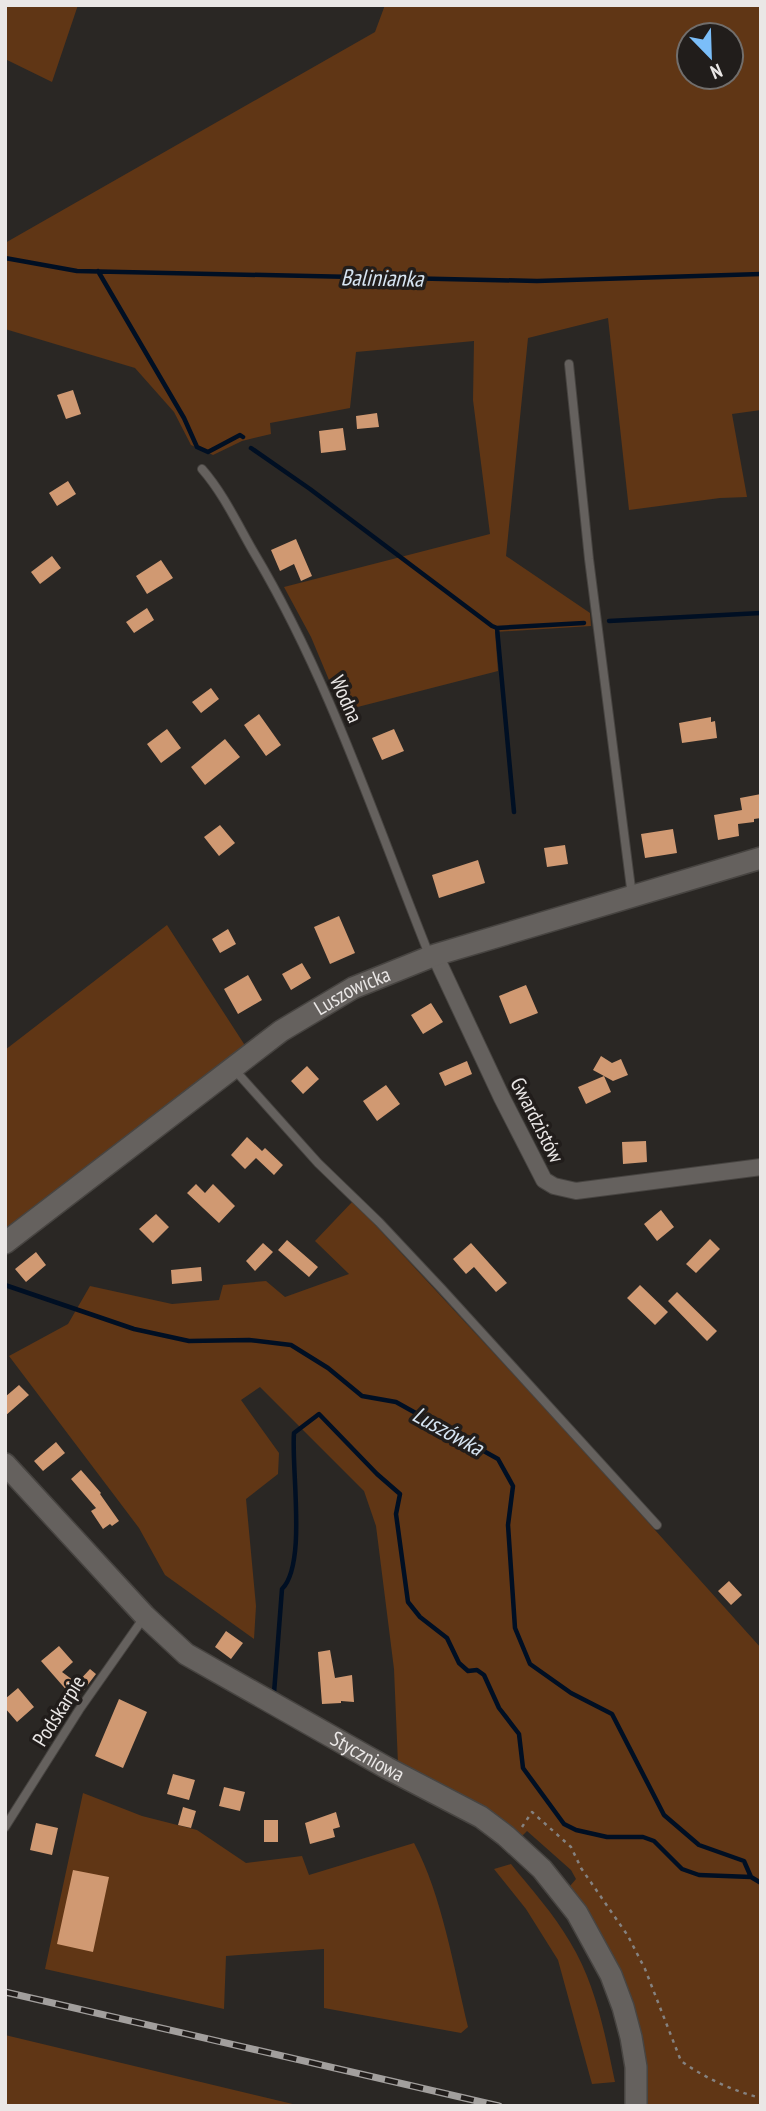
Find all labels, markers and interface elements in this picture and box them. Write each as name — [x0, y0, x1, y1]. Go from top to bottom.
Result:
north arrow — [675, 21, 745, 91]
text: N — [707, 59, 726, 85]
water label: Balinianka — [340, 262, 425, 293]
street label: Wodna — [324, 671, 369, 727]
street label: Luszowicka — [309, 960, 394, 1021]
street label: Gwardzistów — [505, 1073, 571, 1167]
water label: Luszówka — [408, 1399, 490, 1463]
street label: Podskarpie — [26, 1670, 91, 1751]
street label: Styczniowa — [326, 1725, 409, 1788]

